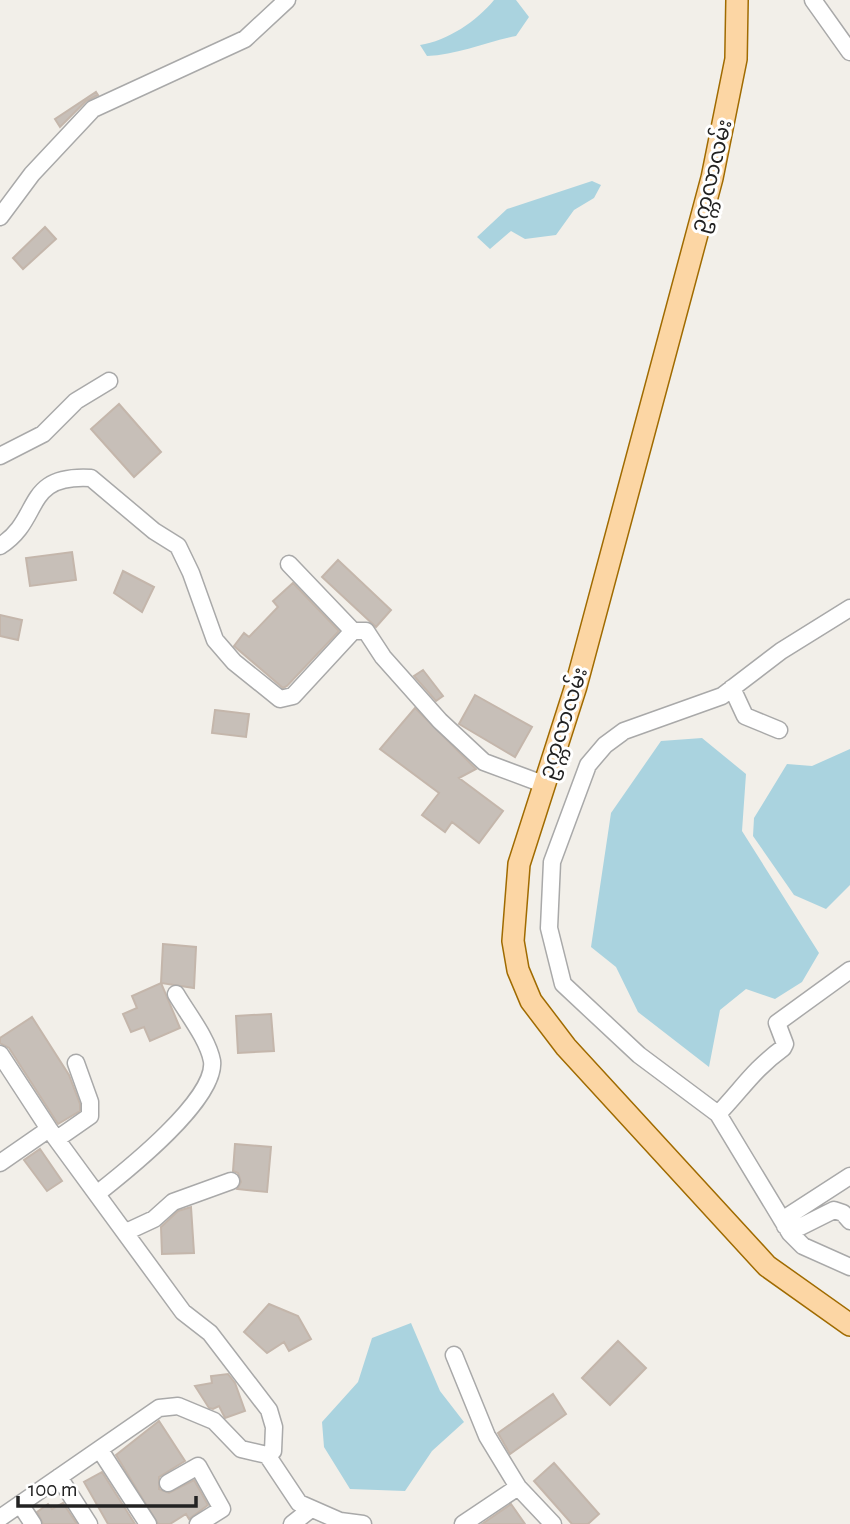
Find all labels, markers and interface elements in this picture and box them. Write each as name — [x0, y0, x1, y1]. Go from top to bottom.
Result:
street label: ဥက္ကလာလမ်း — [681, 116, 742, 236]
street label: ဥက္ကလာလမ်း — [530, 663, 597, 783]
scale bar — [18, 1464, 196, 1508]
text: 100 m — [28, 1479, 78, 1500]

